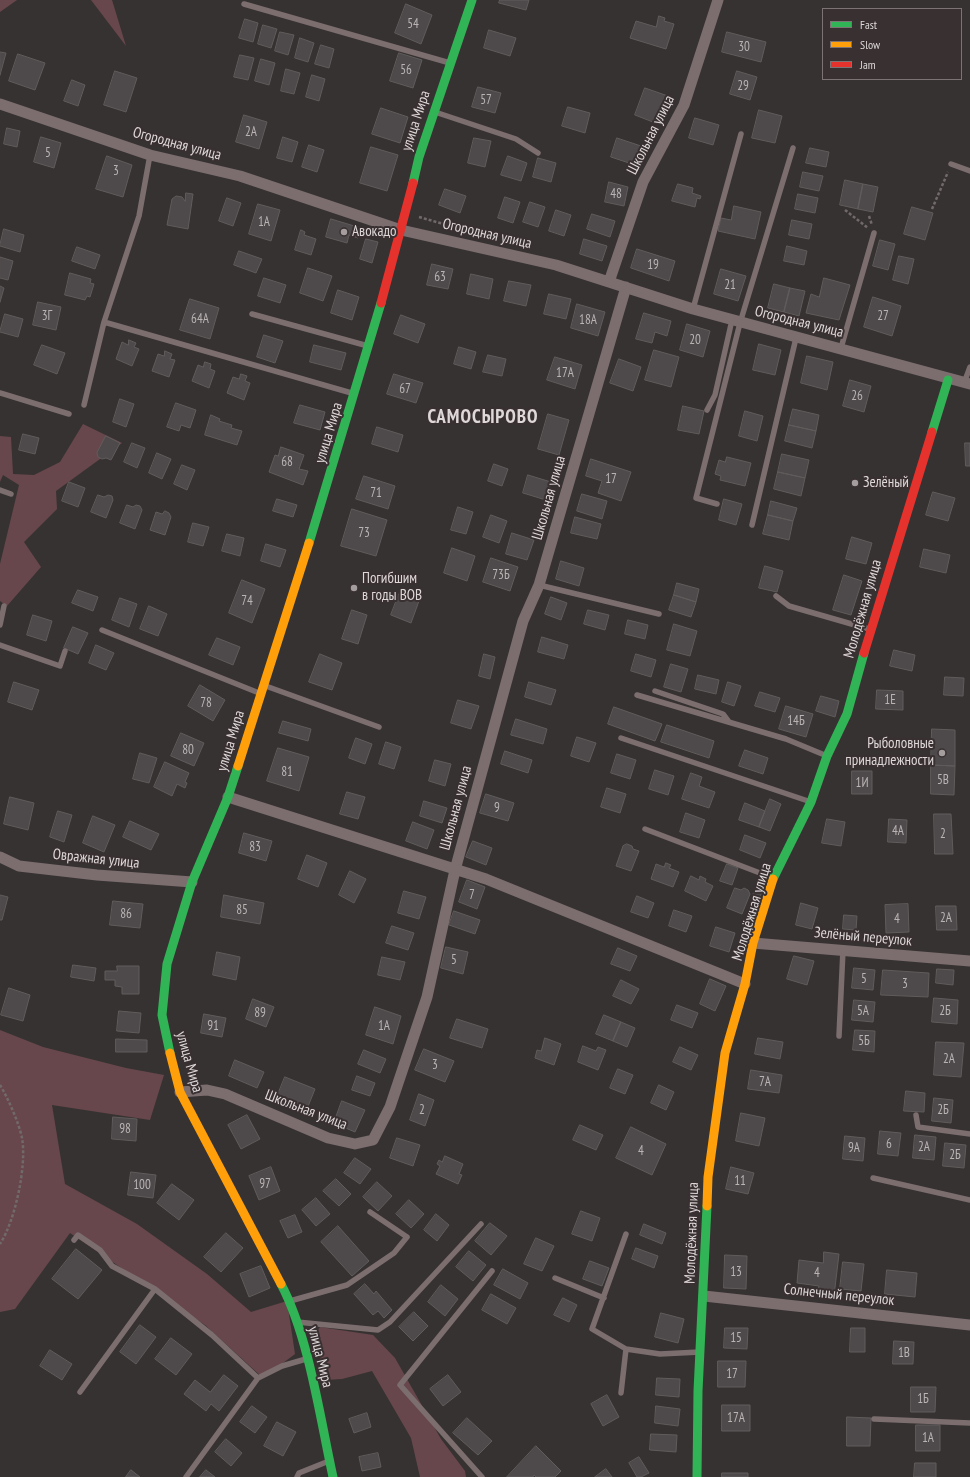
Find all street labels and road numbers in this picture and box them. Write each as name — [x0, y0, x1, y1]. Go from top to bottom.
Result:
street label: улица Мира — [398, 88, 434, 154]
street label: Школьная улица — [623, 92, 679, 178]
street label: Огородная улица — [131, 124, 223, 164]
street label: Огородная улица — [441, 215, 533, 253]
street label: Огородная улица — [753, 302, 845, 342]
street label: улица Мира — [311, 400, 347, 466]
street label: Школьная улица — [528, 454, 570, 542]
street label: Молодёжная улица — [840, 558, 886, 660]
street label: улица Мира — [213, 708, 249, 774]
street label: Школьная улица — [436, 764, 476, 852]
street label: Овражная улица — [52, 845, 140, 873]
street label: Молодёжная улица — [729, 861, 775, 963]
street label: Зелёный переулок — [813, 924, 913, 950]
street label: улица Мира — [172, 1029, 206, 1095]
street label: Школьная улица — [262, 1086, 350, 1134]
street label: Молодёжная улица — [681, 1182, 703, 1284]
street label: Солнечный переулок — [783, 1280, 895, 1310]
street label: улица Мира — [304, 1324, 336, 1390]

